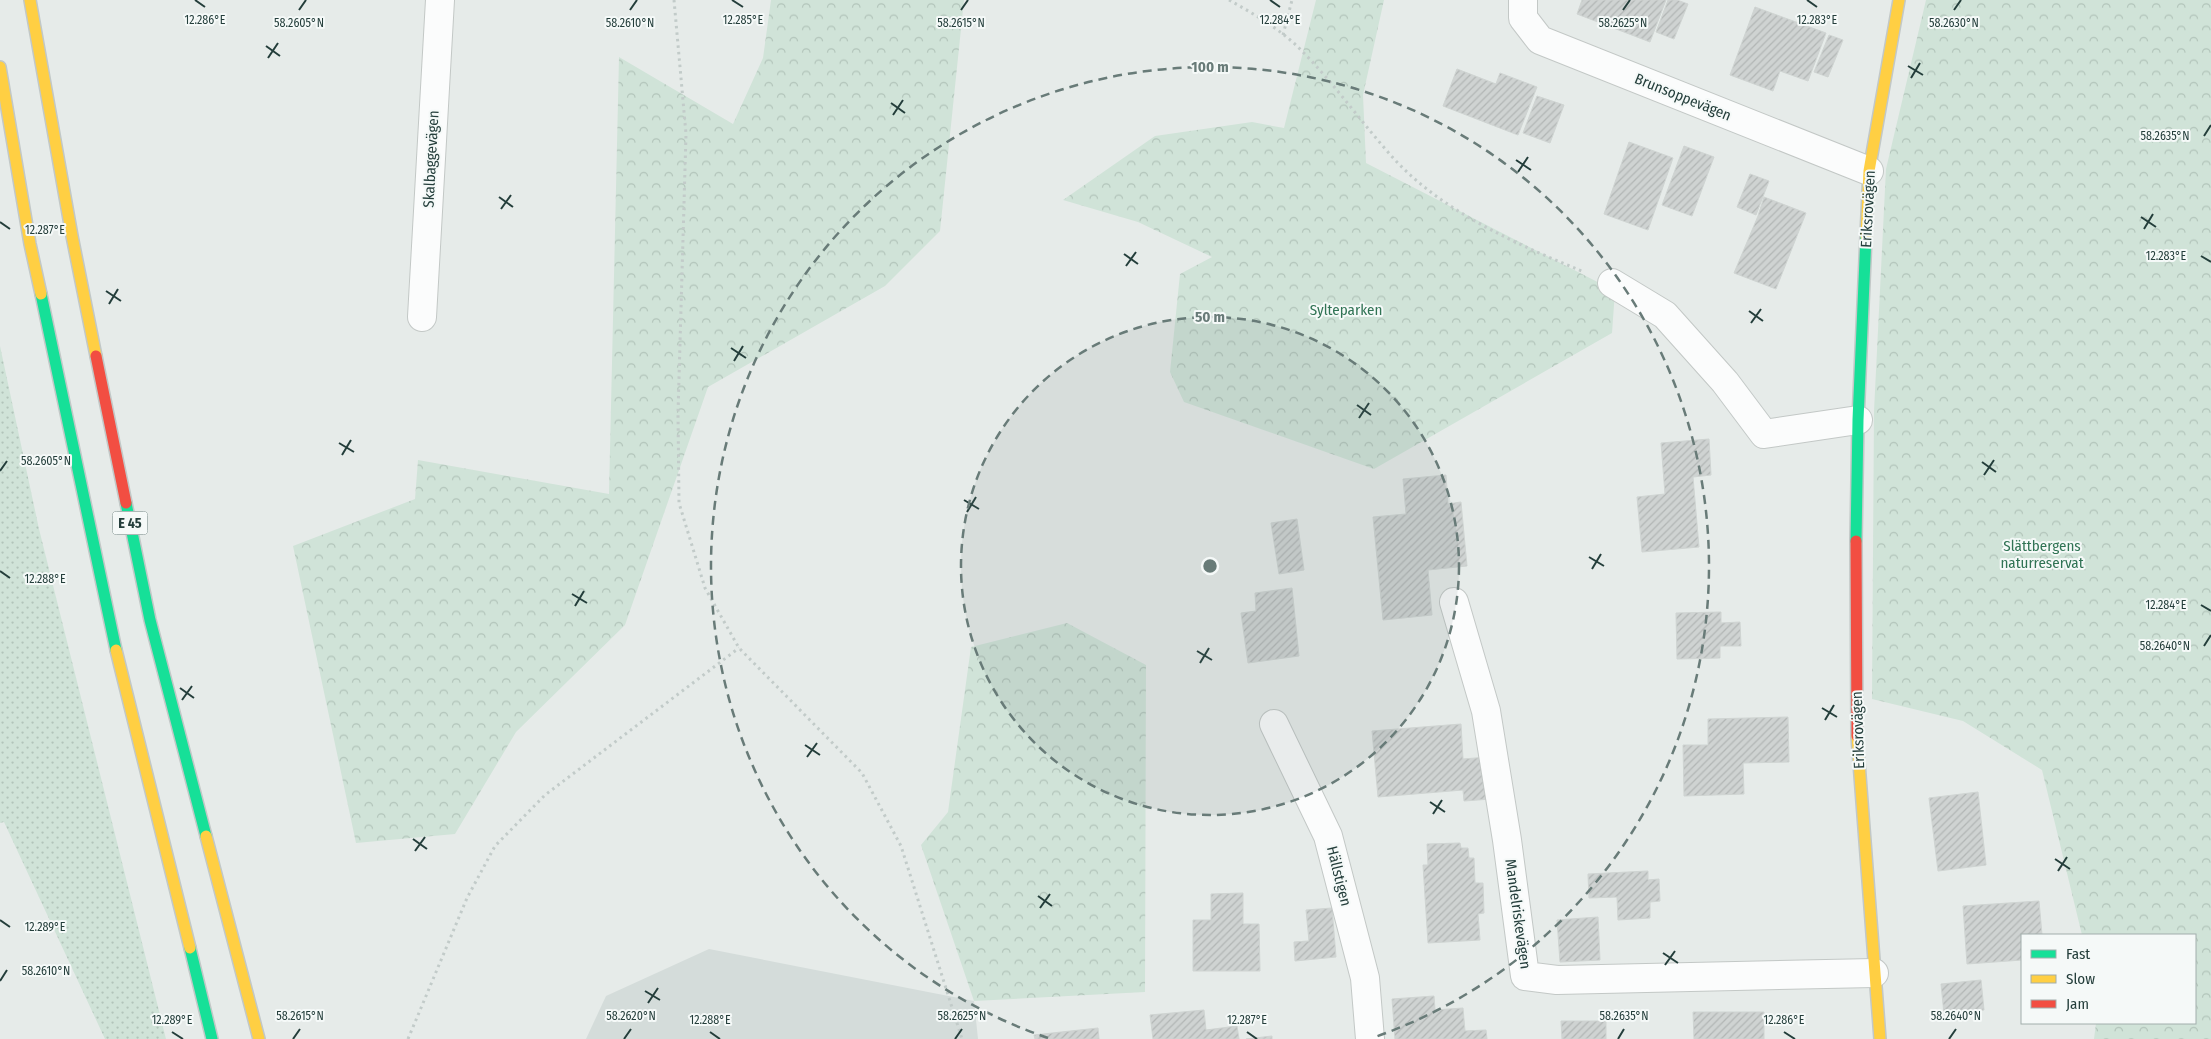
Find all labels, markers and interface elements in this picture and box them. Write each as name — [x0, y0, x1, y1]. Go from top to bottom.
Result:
text: 12.286°E — [185, 13, 226, 27]
text: 12.285°E — [723, 13, 764, 27]
text: 12.284°E — [1260, 13, 1301, 27]
text: 12.283°E — [1797, 13, 1838, 27]
text: 58.2605°N — [274, 16, 324, 30]
text: 58.2610°N — [606, 16, 654, 30]
text: 58.2615°N — [937, 16, 985, 30]
text: 58.2625°N — [1599, 16, 1647, 30]
text: 58.2630°N — [1929, 16, 1979, 30]
text: 100 m — [1191, 58, 1229, 76]
street label: Brunsoppevägen — [1632, 69, 1734, 125]
street label: Skalbaggevägen — [419, 110, 443, 208]
text: 58.2635°N — [2141, 129, 2189, 143]
street label: Eriksrovägen — [1857, 170, 1879, 248]
text: 12.287°E — [25, 223, 65, 237]
text: 12.283°E — [2146, 249, 2187, 263]
park label: Sylteparken — [1310, 301, 1382, 319]
text: 50 m — [1195, 308, 1225, 326]
text: 58.2605°N — [21, 454, 71, 468]
road number: E 45 — [112, 512, 148, 534]
park label: Slättbergens naturreservat — [2000, 537, 2084, 572]
centre of rings — [1201, 557, 1219, 575]
text: 12.288°E — [24, 572, 66, 586]
text: 12.284°E — [2146, 598, 2187, 612]
text: 58.2640°N — [2140, 639, 2190, 653]
street label: Eriksrovägen — [1848, 691, 1868, 769]
street label: Hällstigen — [1323, 844, 1355, 908]
street label: Mandelriskevägen — [1501, 858, 1535, 970]
text: 12.289°E — [25, 920, 66, 934]
legend — [2021, 934, 2196, 1024]
text: Fast — [2066, 945, 2090, 963]
text: 58.2610°N — [22, 964, 70, 978]
text: Slow — [2066, 970, 2095, 988]
text: Jam — [2066, 995, 2089, 1013]
text: 58.2615°N — [276, 1009, 324, 1023]
text: 58.2620°N — [606, 1009, 656, 1023]
text: 58.2625°N — [938, 1009, 986, 1023]
text: 58.2635°N — [1600, 1009, 1648, 1023]
text: 58.2640°N — [1931, 1009, 1981, 1023]
text: 12.289°E — [152, 1013, 193, 1027]
text: 12.288°E — [689, 1013, 731, 1027]
text: 12.287°E — [1227, 1013, 1267, 1027]
text: 12.286°E — [1764, 1013, 1805, 1027]

